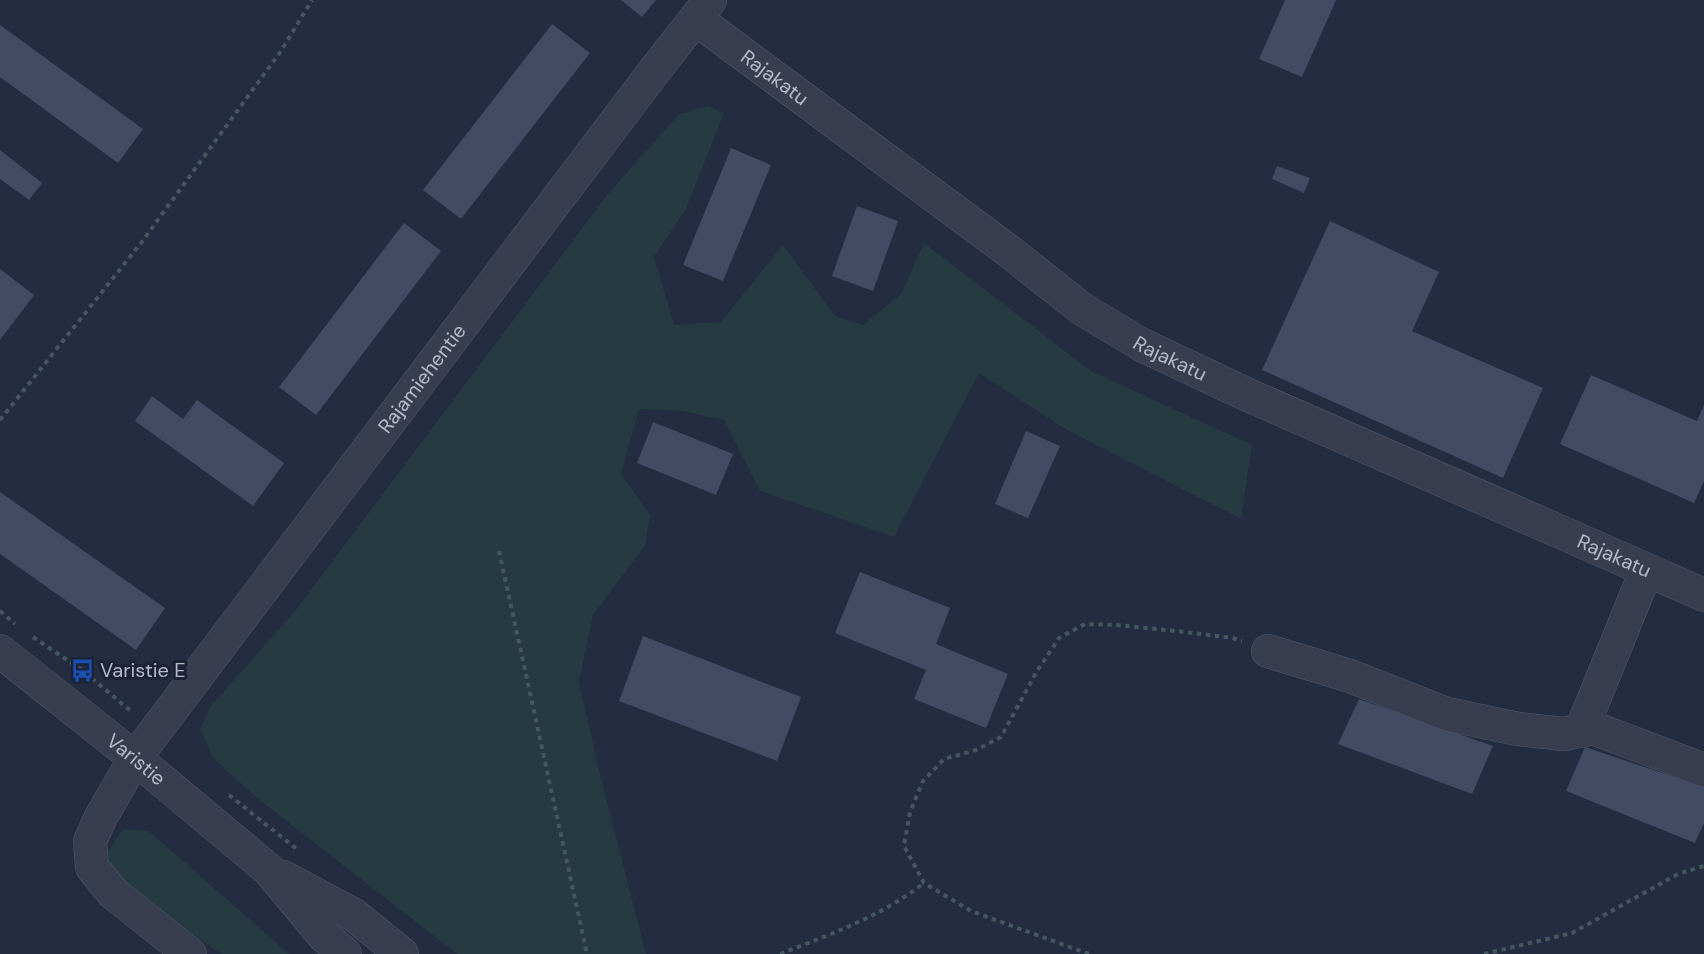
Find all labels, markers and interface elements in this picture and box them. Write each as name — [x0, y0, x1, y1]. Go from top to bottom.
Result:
street label: Rajakatu — [736, 44, 814, 111]
street label: Rajamiehentie — [372, 318, 472, 438]
street label: Rajakatu — [1129, 330, 1211, 387]
street label: Rajakatu — [1573, 528, 1655, 583]
bus stop icon: Varistie E — [69, 657, 95, 683]
place label: Varistie E — [100, 657, 186, 683]
street label: Varistie — [101, 727, 171, 791]

